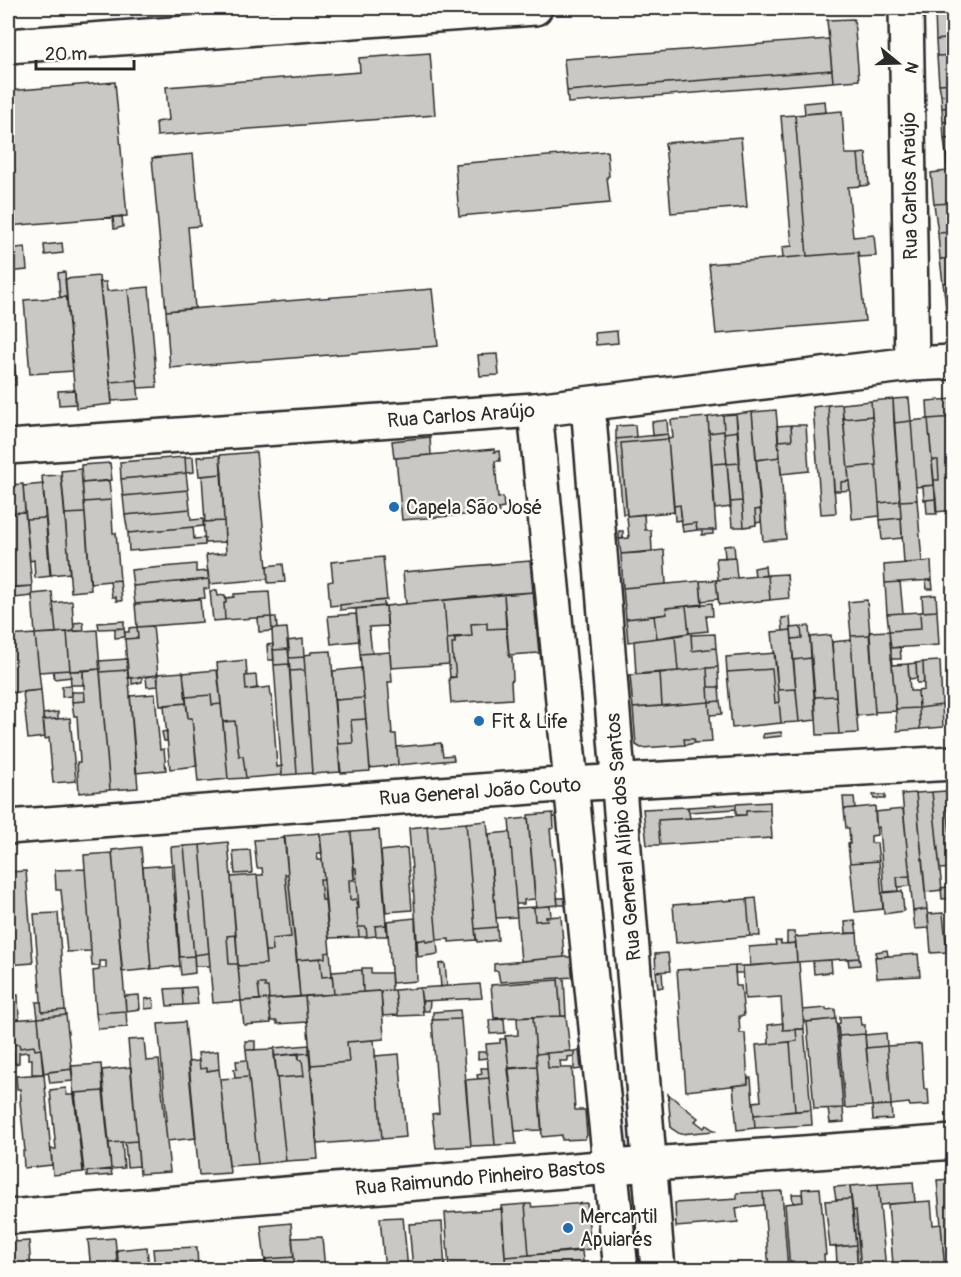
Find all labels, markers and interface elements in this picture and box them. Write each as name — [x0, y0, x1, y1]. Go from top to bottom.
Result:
scale bar — [36, 33, 134, 71]
north arrow — [868, 33, 928, 93]
text: 20 m — [45, 43, 87, 66]
text: N — [900, 59, 922, 76]
street label: Rua Carlos Araújo — [896, 112, 923, 260]
street label: Rua Carlos Araújo — [386, 398, 536, 433]
place label: Capela São José — [406, 495, 542, 520]
marker: Capela São José — [387, 500, 401, 514]
place label: Fit & Life — [491, 709, 568, 734]
street label: Rua General Alípio dos Santos — [600, 712, 647, 962]
marker: Fit & Life — [472, 714, 486, 728]
street label: Rua General João Couto — [378, 772, 582, 811]
street label: Rua Raimundo Pinheiro Bastos — [354, 1154, 606, 1201]
place label: Mercantil Apuiarés — [580, 1204, 658, 1252]
marker: Mercantil Apuiarés — [561, 1221, 575, 1235]

